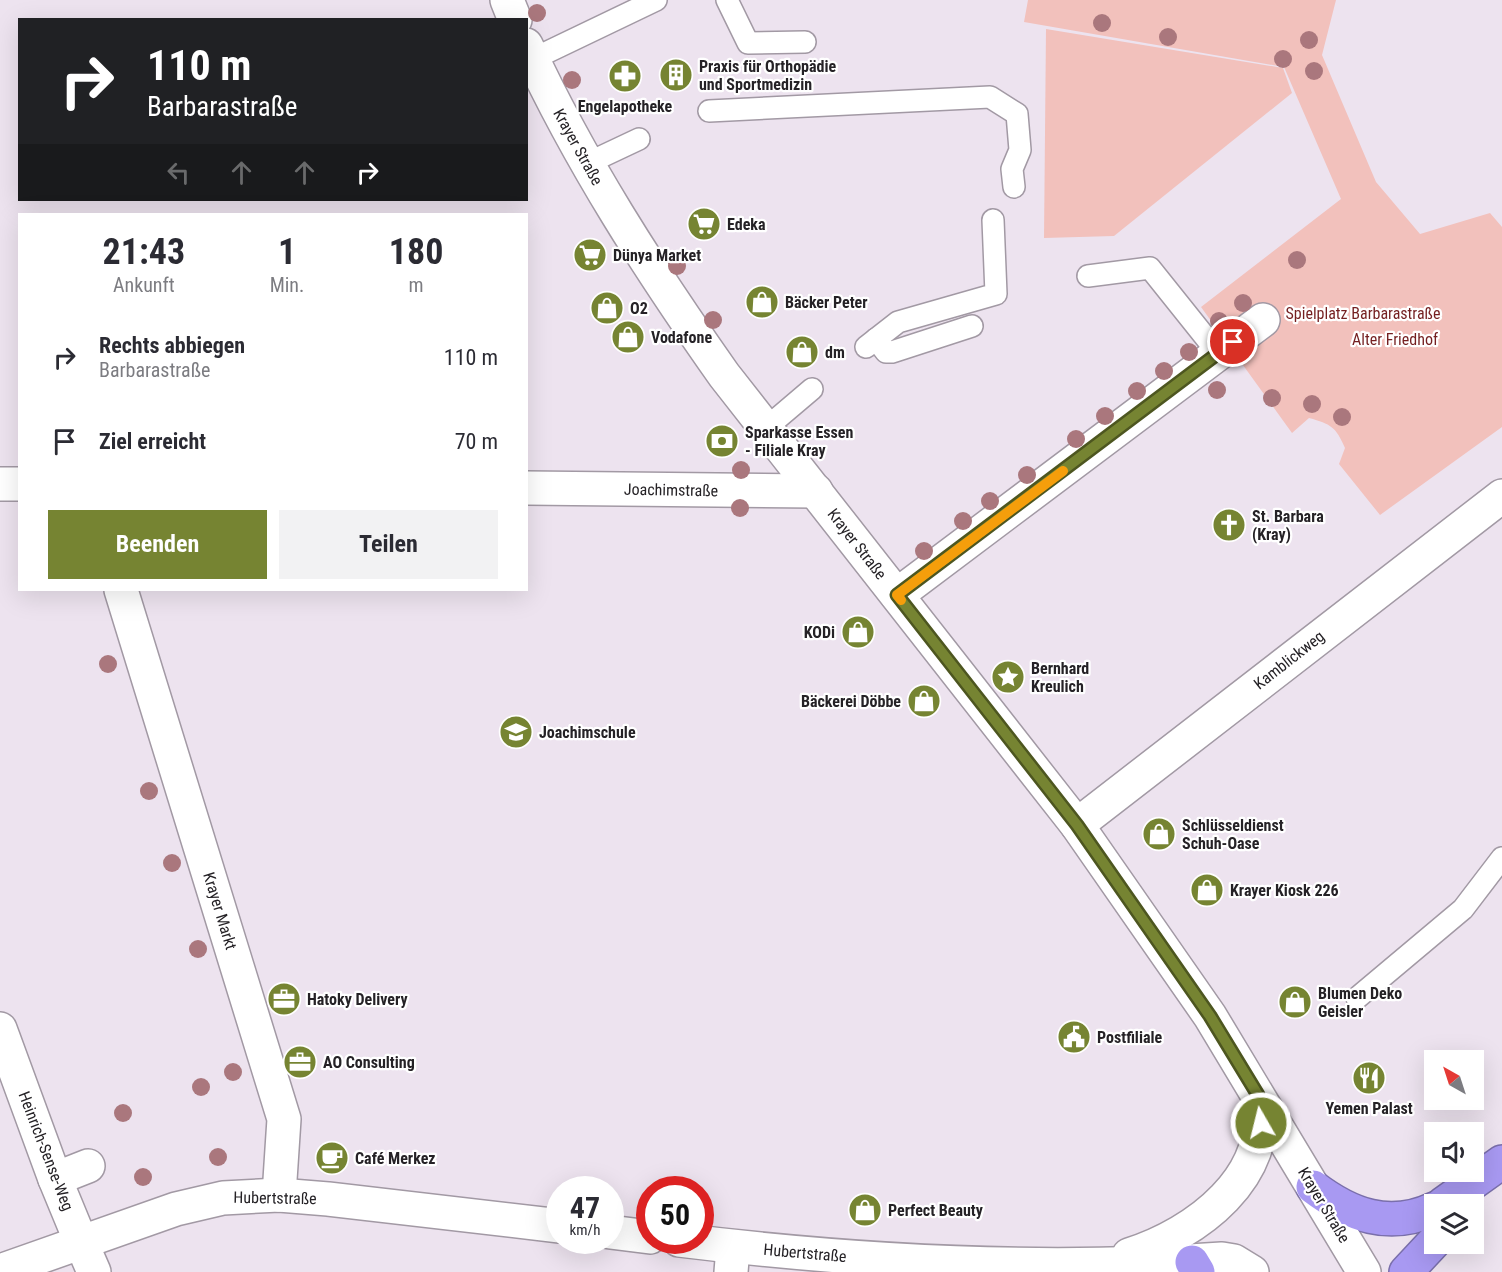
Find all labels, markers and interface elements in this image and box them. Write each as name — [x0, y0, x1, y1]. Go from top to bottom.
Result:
text: 110 m — [147, 41, 252, 90]
icon: right — [48, 42, 126, 120]
building icon: Praxis für Orthopädie und Sportmedizin — [658, 57, 694, 93]
place label: Praxis für Orthopädie und Sportmedizin — [699, 57, 837, 94]
pharmacy icon: Engelapotheke — [607, 58, 643, 94]
text: Barbarastraße — [147, 91, 297, 123]
place label: Engelapotheke — [578, 97, 673, 116]
street label: Krayer Straße — [549, 105, 607, 189]
icon: left — [162, 156, 195, 189]
icon: ahead — [225, 156, 258, 189]
icon: ahead — [288, 156, 321, 189]
icon: right — [351, 156, 384, 189]
supermarket icon: Edeka — [686, 206, 722, 242]
place label: Edeka — [727, 215, 766, 234]
text: 21:43 — [103, 231, 185, 273]
text: 1 — [278, 231, 296, 273]
text: 180 — [389, 231, 443, 273]
supermarket icon: Dünya Market — [572, 237, 608, 273]
place label: Dünya Market — [613, 246, 701, 265]
text: Ankunft — [113, 273, 175, 297]
text: Min. — [270, 273, 304, 297]
text: m — [409, 273, 424, 297]
shop icon: Bäcker Peter — [744, 284, 780, 320]
shop icon: O2 — [589, 290, 625, 326]
place label: Bäcker Peter — [785, 293, 868, 312]
place label: O2 — [630, 299, 648, 318]
park label: Spielplatz Barbarastraße — [1286, 304, 1440, 323]
pin — [1207, 316, 1258, 367]
shop icon: Vodafone — [610, 319, 646, 355]
icon: arrive — [1216, 325, 1249, 358]
place label: Vodafone — [651, 328, 712, 347]
park label: Alter Friedhof — [1352, 330, 1438, 349]
text: Rechts abbiegen — [99, 333, 245, 358]
shop icon: dm — [784, 334, 820, 370]
icon: right — [48, 341, 81, 374]
place label: dm — [825, 343, 845, 362]
text: 110 m — [444, 345, 498, 370]
text: Barbarastraße — [99, 358, 210, 382]
bank icon: Sparkasse Essen - Filiale Kray — [704, 423, 740, 459]
place label: Sparkasse Essen - Filiale Kray — [745, 423, 853, 460]
icon: arrive — [48, 425, 81, 458]
text: Ziel erreicht — [99, 429, 206, 454]
text: 70 m — [455, 429, 498, 454]
street label: Joachimstraße — [624, 480, 718, 500]
street label: Krayer Straße — [823, 505, 891, 583]
church icon: St. Barbara (Kray) — [1211, 507, 1247, 543]
place label: St. Barbara (Kray) — [1252, 507, 1324, 544]
button: Beenden — [48, 510, 267, 579]
button: Teilen — [279, 510, 498, 579]
shop icon: KODi — [840, 614, 876, 650]
place label: KODi — [804, 623, 835, 642]
street label: Kamblickweg — [1250, 627, 1328, 693]
place icon: Bernhard Kreulich — [990, 659, 1026, 695]
place label: Bernhard Kreulich — [1031, 659, 1089, 696]
shop icon: Bäckerei Döbbe — [906, 683, 942, 719]
place label: Bäckerei Döbbe — [801, 692, 901, 711]
school or university icon: Joachimschule — [498, 714, 534, 750]
place label: Joachimschule — [539, 723, 636, 742]
shop icon: Schlüsseldienst Schuh-Oase — [1141, 816, 1177, 852]
place label: Schlüsseldienst Schuh-Oase — [1182, 816, 1284, 853]
street label: Krayer Markt — [199, 870, 241, 952]
shop icon: Krayer Kiosk 226 — [1189, 872, 1225, 908]
place label: Krayer Kiosk 226 — [1230, 881, 1339, 900]
office icon: Hatoky Delivery — [266, 981, 302, 1017]
shop icon: Blumen Deko Geisler — [1277, 984, 1313, 1020]
place label: Blumen Deko Geisler — [1318, 984, 1402, 1021]
place label: Hatoky Delivery — [307, 990, 408, 1009]
public building icon: Postfiliale — [1056, 1019, 1092, 1055]
place label: Postfiliale — [1097, 1028, 1162, 1047]
office icon: AO Consulting — [282, 1044, 318, 1080]
north arrow — [1424, 1050, 1484, 1110]
map controls — [1424, 1050, 1484, 1254]
place label: AO Consulting — [323, 1053, 415, 1072]
restaurant icon: Yemen Palast — [1351, 1060, 1387, 1096]
street label: Heinrich-Sense-Weg — [15, 1089, 77, 1213]
position arrow — [1229, 1091, 1293, 1155]
place label: Yemen Palast — [1325, 1099, 1413, 1118]
button: sound — [1424, 1122, 1484, 1182]
cafe icon: Café Merkez — [314, 1140, 350, 1176]
place label: Café Merkez — [355, 1149, 436, 1168]
street label: Krayer Straße — [1294, 1164, 1354, 1246]
speed limit sign: 50 — [636, 1176, 714, 1254]
street label: Hubertstraße — [233, 1188, 317, 1208]
text: 47 — [570, 1190, 600, 1225]
shop icon: Perfect Beauty — [847, 1192, 883, 1228]
button: layers — [1424, 1194, 1484, 1254]
place label: Perfect Beauty — [888, 1201, 983, 1220]
text: km/h — [570, 1221, 600, 1239]
street label: Hubertstraße — [763, 1240, 847, 1266]

